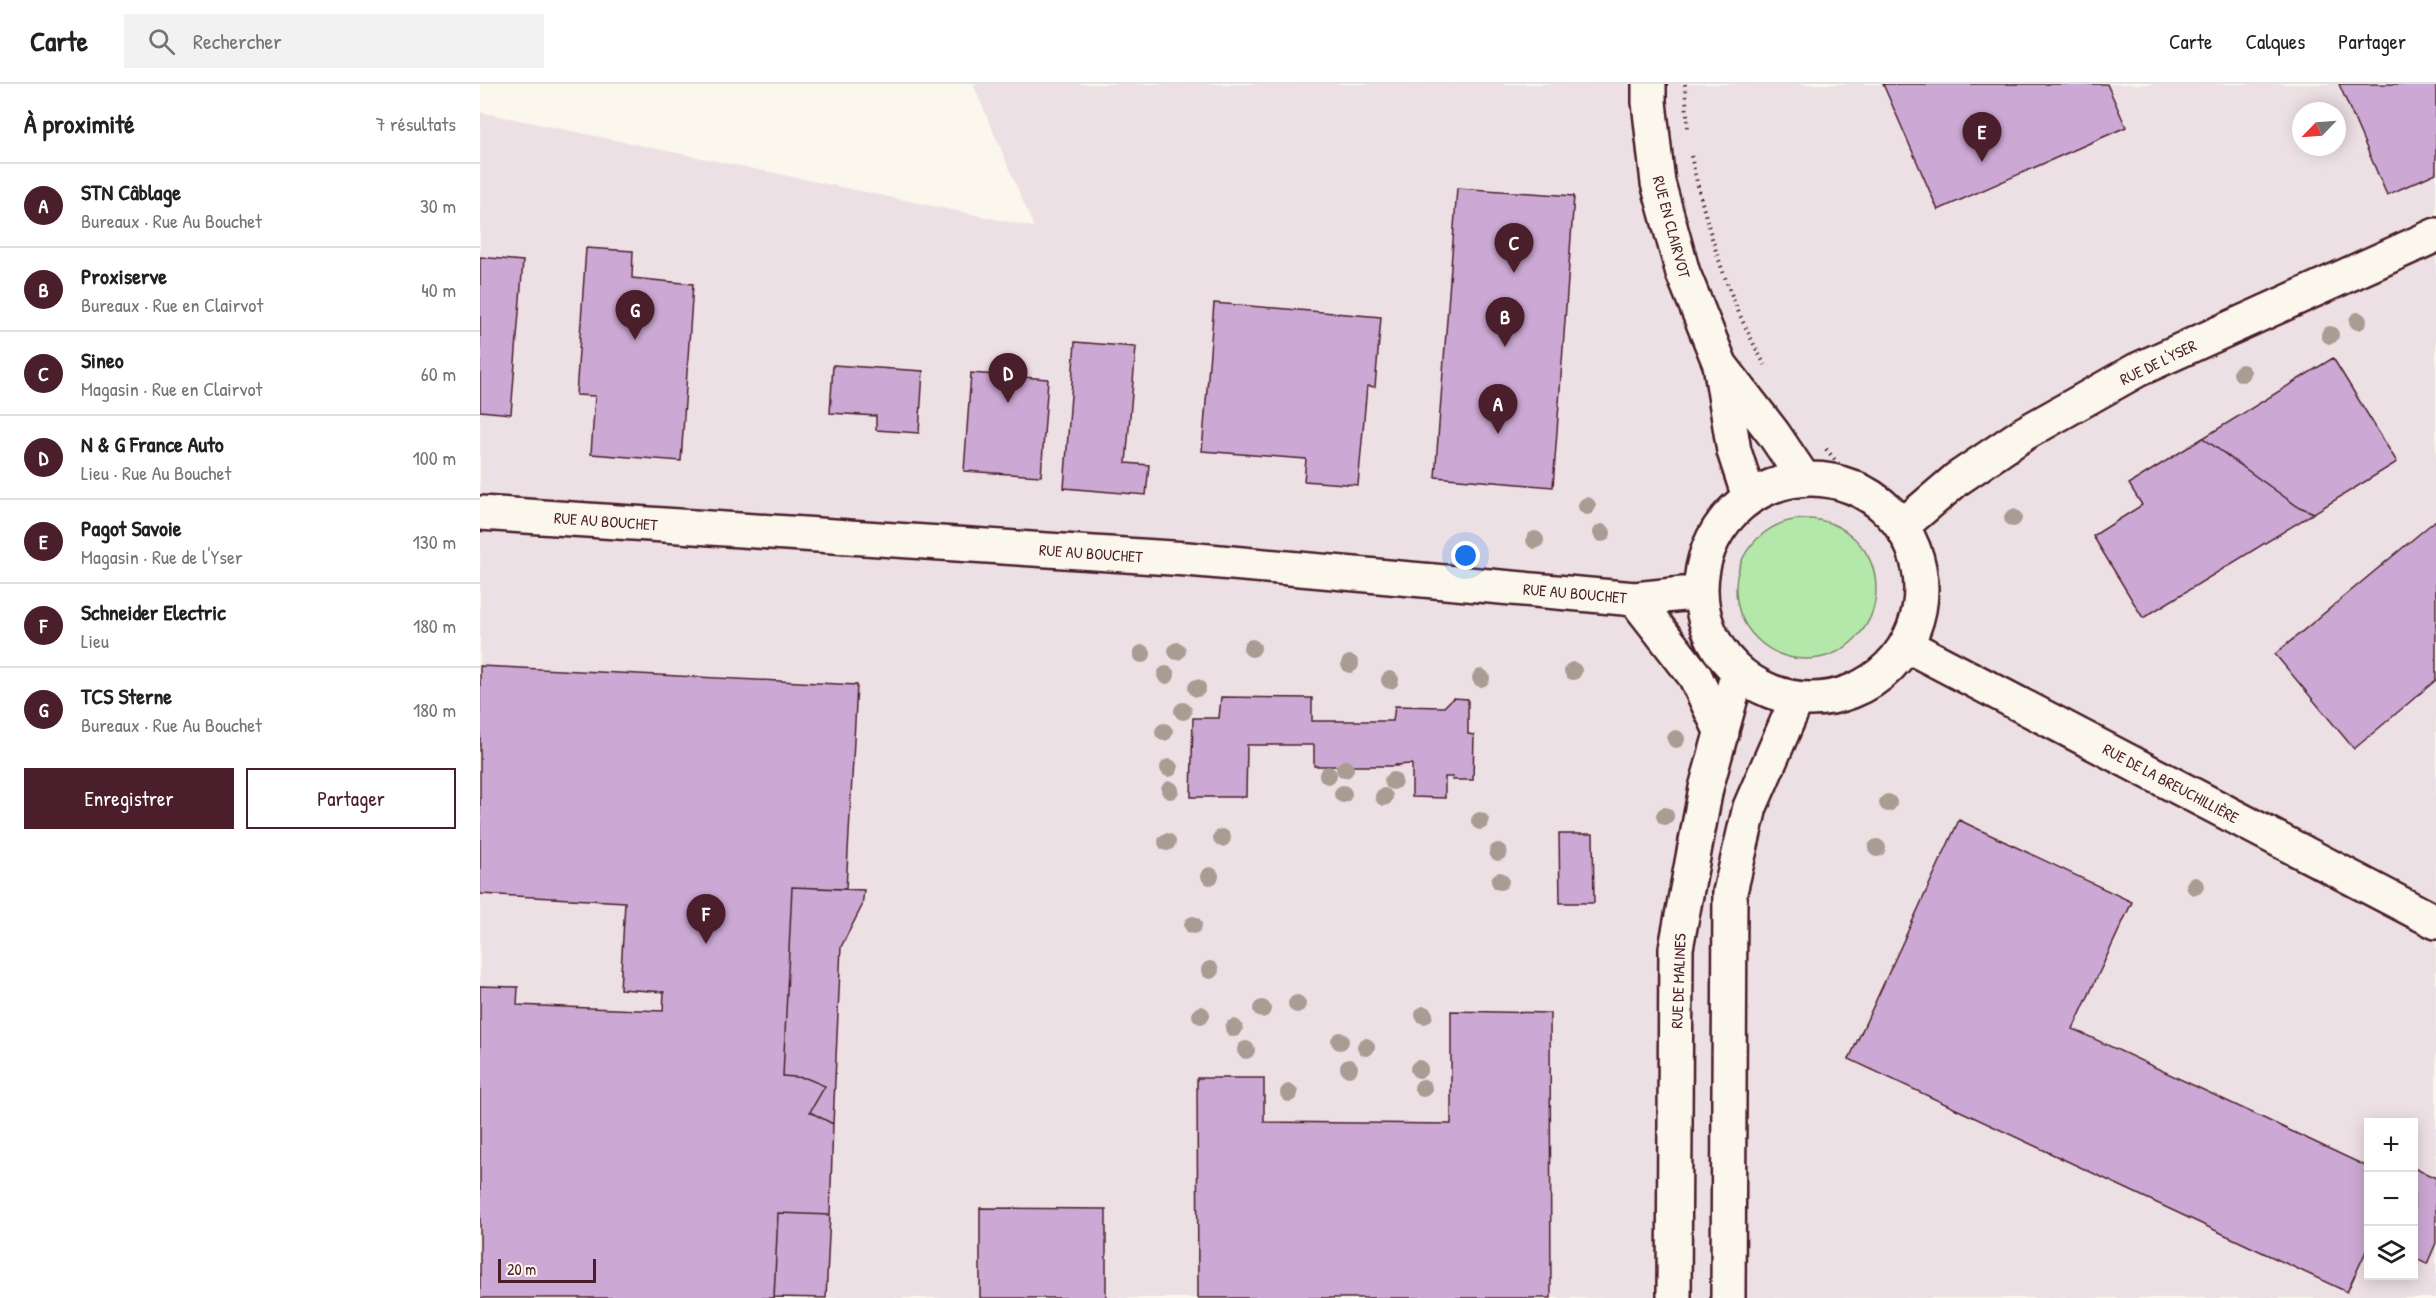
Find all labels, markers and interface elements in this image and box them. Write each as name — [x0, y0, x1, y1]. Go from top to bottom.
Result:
search box — [124, 14, 544, 68]
text: Carte — [30, 22, 88, 60]
icon: search — [145, 25, 178, 58]
text: Rechercher — [193, 26, 282, 56]
text: Carte — [2169, 27, 2212, 56]
text: Calques — [2245, 27, 2305, 56]
text: Partager — [2338, 27, 2406, 56]
north arrow — [2292, 102, 2346, 156]
text: À proximité — [24, 106, 135, 141]
text: 7 résultats — [376, 110, 456, 137]
pin: E — [1962, 112, 2002, 162]
street label: RUE EN CLAIRVOT — [1648, 173, 1696, 281]
text: STN Câblage — [81, 177, 181, 207]
text: A — [39, 192, 48, 219]
text: 30 m — [420, 192, 456, 219]
text: Bureaux · Rue Au Bouchet — [81, 207, 262, 234]
pin: C — [1494, 224, 1534, 273]
text: Proxiserve — [81, 261, 167, 291]
text: B — [38, 276, 49, 303]
text: 40 m — [421, 276, 456, 303]
pin: G — [616, 290, 654, 340]
text: Bureaux · Rue en Clairvot — [81, 291, 263, 318]
pin: B — [1486, 298, 1524, 347]
street label: RUE DE L'YSER — [2116, 334, 2200, 390]
text: Sineo — [81, 345, 124, 375]
pin: D — [988, 354, 1028, 403]
text: C — [38, 360, 49, 387]
text: 60 m — [421, 360, 456, 387]
text: Magasin · Rue en Clairvot — [81, 375, 262, 402]
pin: A — [1478, 384, 1518, 434]
text: N & G France Auto — [81, 429, 224, 459]
text: D — [39, 444, 48, 471]
text: 100 m — [413, 444, 456, 471]
text: Lieu · Rue Au Bouchet — [81, 459, 231, 486]
street label: RUE AU BOUCHET — [553, 506, 659, 536]
text: Pagot Savoie — [81, 513, 182, 543]
text: E — [39, 528, 48, 555]
text: 130 m — [413, 528, 456, 555]
street label: RUE AU BOUCHET — [1038, 538, 1144, 568]
your location — [1451, 541, 1480, 570]
text: Magasin · Rue de l'Yser — [81, 543, 243, 570]
street label: RUE AU BOUCHET — [1522, 578, 1628, 609]
text: Schneider Electric — [81, 597, 226, 627]
text: F — [40, 612, 47, 639]
text: 180 m — [413, 612, 456, 639]
text: Lieu — [81, 627, 109, 654]
text: TCS Sterne — [81, 681, 172, 711]
text: G — [39, 696, 48, 723]
text: 180 m — [413, 696, 456, 723]
text: Bureaux · Rue Au Bouchet — [81, 711, 262, 738]
street label: RUE DE LA BREUCHILLIÈRE — [2099, 738, 2243, 828]
button: Enregistrer — [24, 768, 234, 829]
button: Partager — [246, 768, 456, 829]
pin: F — [686, 894, 726, 944]
street label: RUE DE MALINES — [1665, 932, 1691, 1029]
map controls — [2364, 1118, 2418, 1280]
button: + — [2364, 1118, 2418, 1172]
button: − — [2364, 1172, 2418, 1226]
button: layers — [2364, 1226, 2418, 1280]
scale bar — [498, 1256, 596, 1284]
text: 20 m — [507, 1258, 536, 1280]

